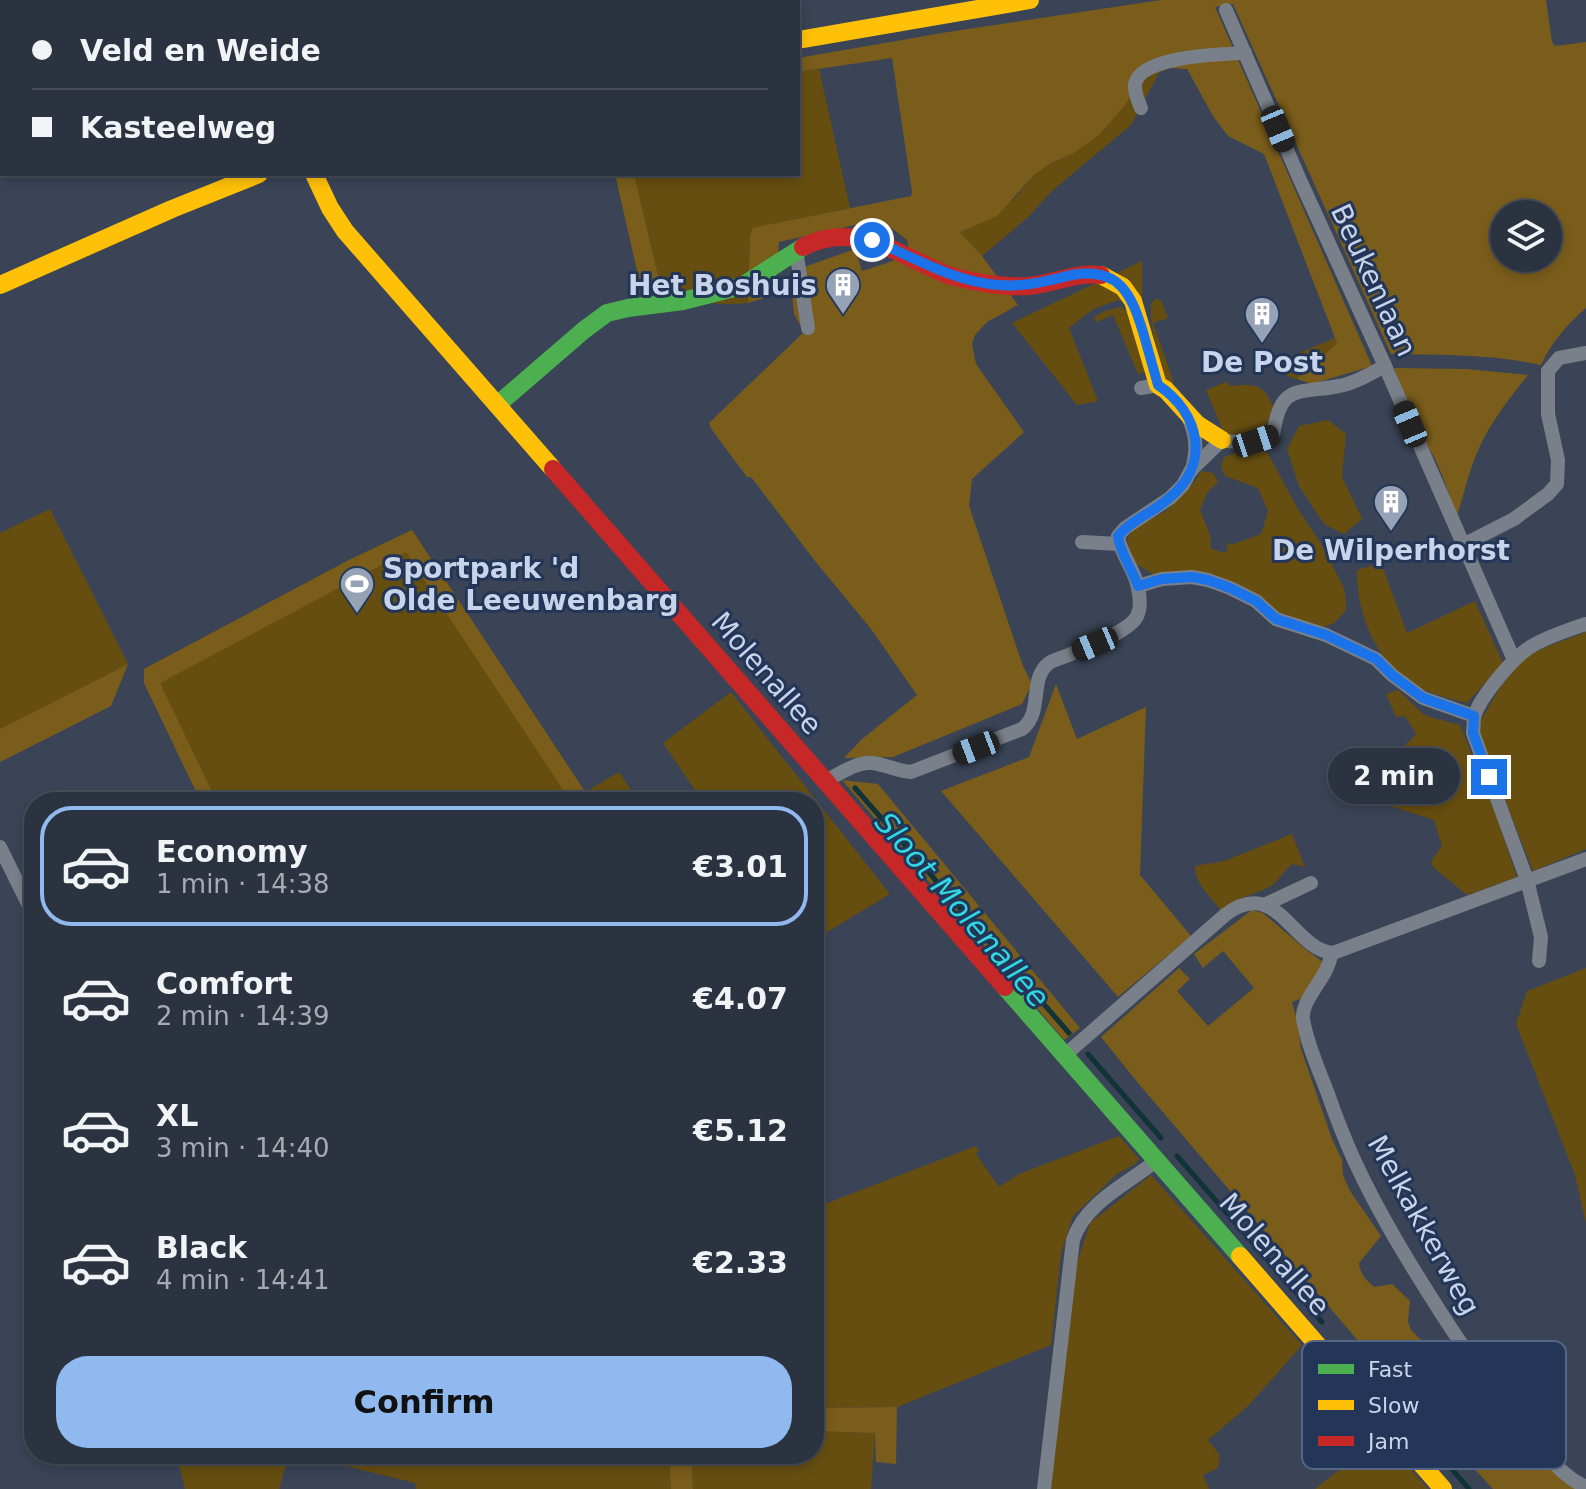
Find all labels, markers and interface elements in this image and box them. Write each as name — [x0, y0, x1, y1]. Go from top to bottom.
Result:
text: Veld en Weide — [80, 33, 321, 68]
car — [1258, 102, 1298, 156]
text: Kasteelweg — [80, 110, 276, 145]
street label: Beukenlaan — [1324, 199, 1423, 362]
map controls — [1490, 200, 1562, 272]
button: layers — [1490, 200, 1562, 272]
route start — [854, 222, 890, 258]
building icon: Het Boshuis — [824, 266, 862, 316]
place label: Het Boshuis — [628, 269, 817, 302]
building icon: De Post — [1243, 295, 1281, 345]
place label: De Post — [1201, 346, 1323, 379]
car — [1390, 397, 1430, 451]
car — [1229, 422, 1283, 460]
building icon: De Wilperhorst — [1372, 483, 1410, 533]
place label: De Wilperhorst — [1272, 534, 1510, 567]
place label: Sportpark 'd Olde Leeuwenbarg — [383, 552, 679, 617]
sports icon: Sportpark 'd Olde Leeuwenbarg — [338, 565, 376, 615]
street label: Molenallee — [705, 605, 829, 741]
car — [1068, 624, 1122, 664]
car — [949, 728, 1003, 768]
callout: 2 min — [1329, 749, 1461, 805]
route end — [1471, 759, 1507, 795]
text: 2 min — [1353, 761, 1435, 791]
water label: Sloot Molenallee — [868, 805, 1057, 1015]
icon: car — [60, 830, 132, 902]
text: Economy — [156, 834, 308, 869]
text: €3.01 — [693, 849, 788, 884]
text: 1 min · 14:38 — [156, 869, 330, 899]
icon: car — [60, 962, 132, 1034]
text: Comfort — [156, 966, 293, 1001]
text: €4.07 — [693, 981, 788, 1016]
text: 2 min · 14:39 — [156, 1001, 330, 1031]
icon: car — [60, 1094, 132, 1166]
text: XL — [156, 1098, 198, 1133]
text: €5.12 — [693, 1113, 788, 1148]
street label: Melkakkerweg — [1361, 1130, 1487, 1321]
text: 3 min · 14:40 — [156, 1133, 330, 1163]
street label: Molenallee — [1213, 1186, 1337, 1322]
icon: car — [60, 1226, 132, 1298]
text: Black — [156, 1230, 247, 1265]
text: €2.33 — [693, 1245, 788, 1280]
text: 4 min · 14:41 — [156, 1265, 330, 1295]
legend — [1302, 1341, 1566, 1469]
button: Confirm — [56, 1356, 792, 1448]
text: Fast — [1368, 1357, 1413, 1382]
text: Slow — [1368, 1393, 1420, 1418]
text: Jam — [1366, 1429, 1409, 1454]

